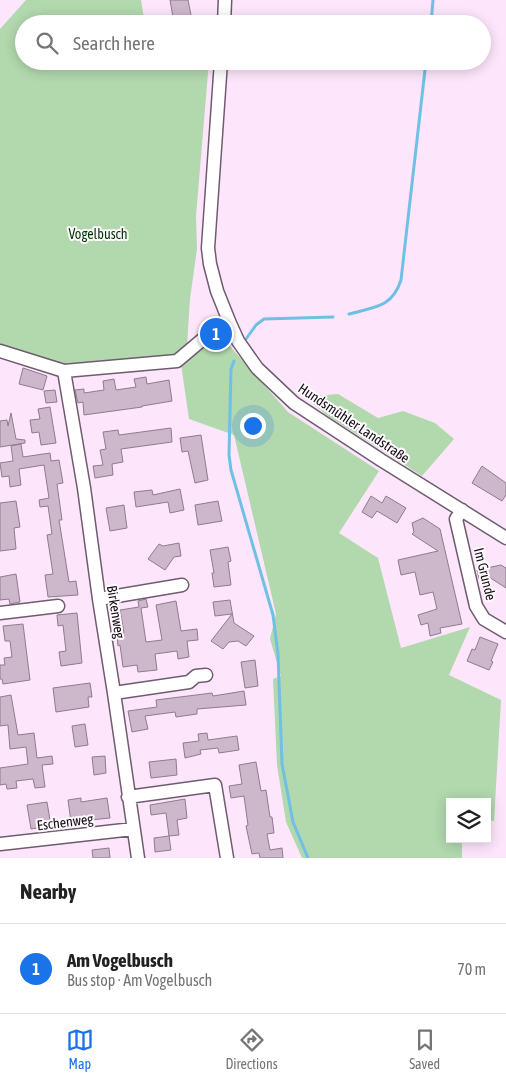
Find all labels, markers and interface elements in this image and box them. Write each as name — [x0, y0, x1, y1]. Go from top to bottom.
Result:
search box — [15, 15, 491, 70]
icon: search — [33, 29, 61, 57]
text: Search here — [73, 32, 155, 54]
park label: Vogelbusch — [68, 226, 128, 242]
pin: 1 — [200, 315, 232, 353]
street label: Hundsmühler Landstraße — [295, 380, 413, 466]
your location — [240, 413, 266, 439]
street label: Im Grunde — [471, 546, 499, 602]
street label: Birkenweg — [104, 584, 128, 640]
map controls — [446, 798, 491, 843]
button: layers — [446, 798, 491, 843]
street label: Eschenweg — [36, 811, 94, 833]
text: Nearby — [20, 879, 76, 903]
text: Am Vogelbusch — [67, 949, 173, 971]
text: 1 — [32, 960, 40, 978]
text: 70 m — [457, 960, 486, 978]
text: Bus stop · Am Vogelbusch — [67, 971, 212, 989]
tab: Map — [66, 1026, 94, 1072]
tab: Directions — [225, 1026, 278, 1072]
tab: Saved — [409, 1026, 440, 1072]

